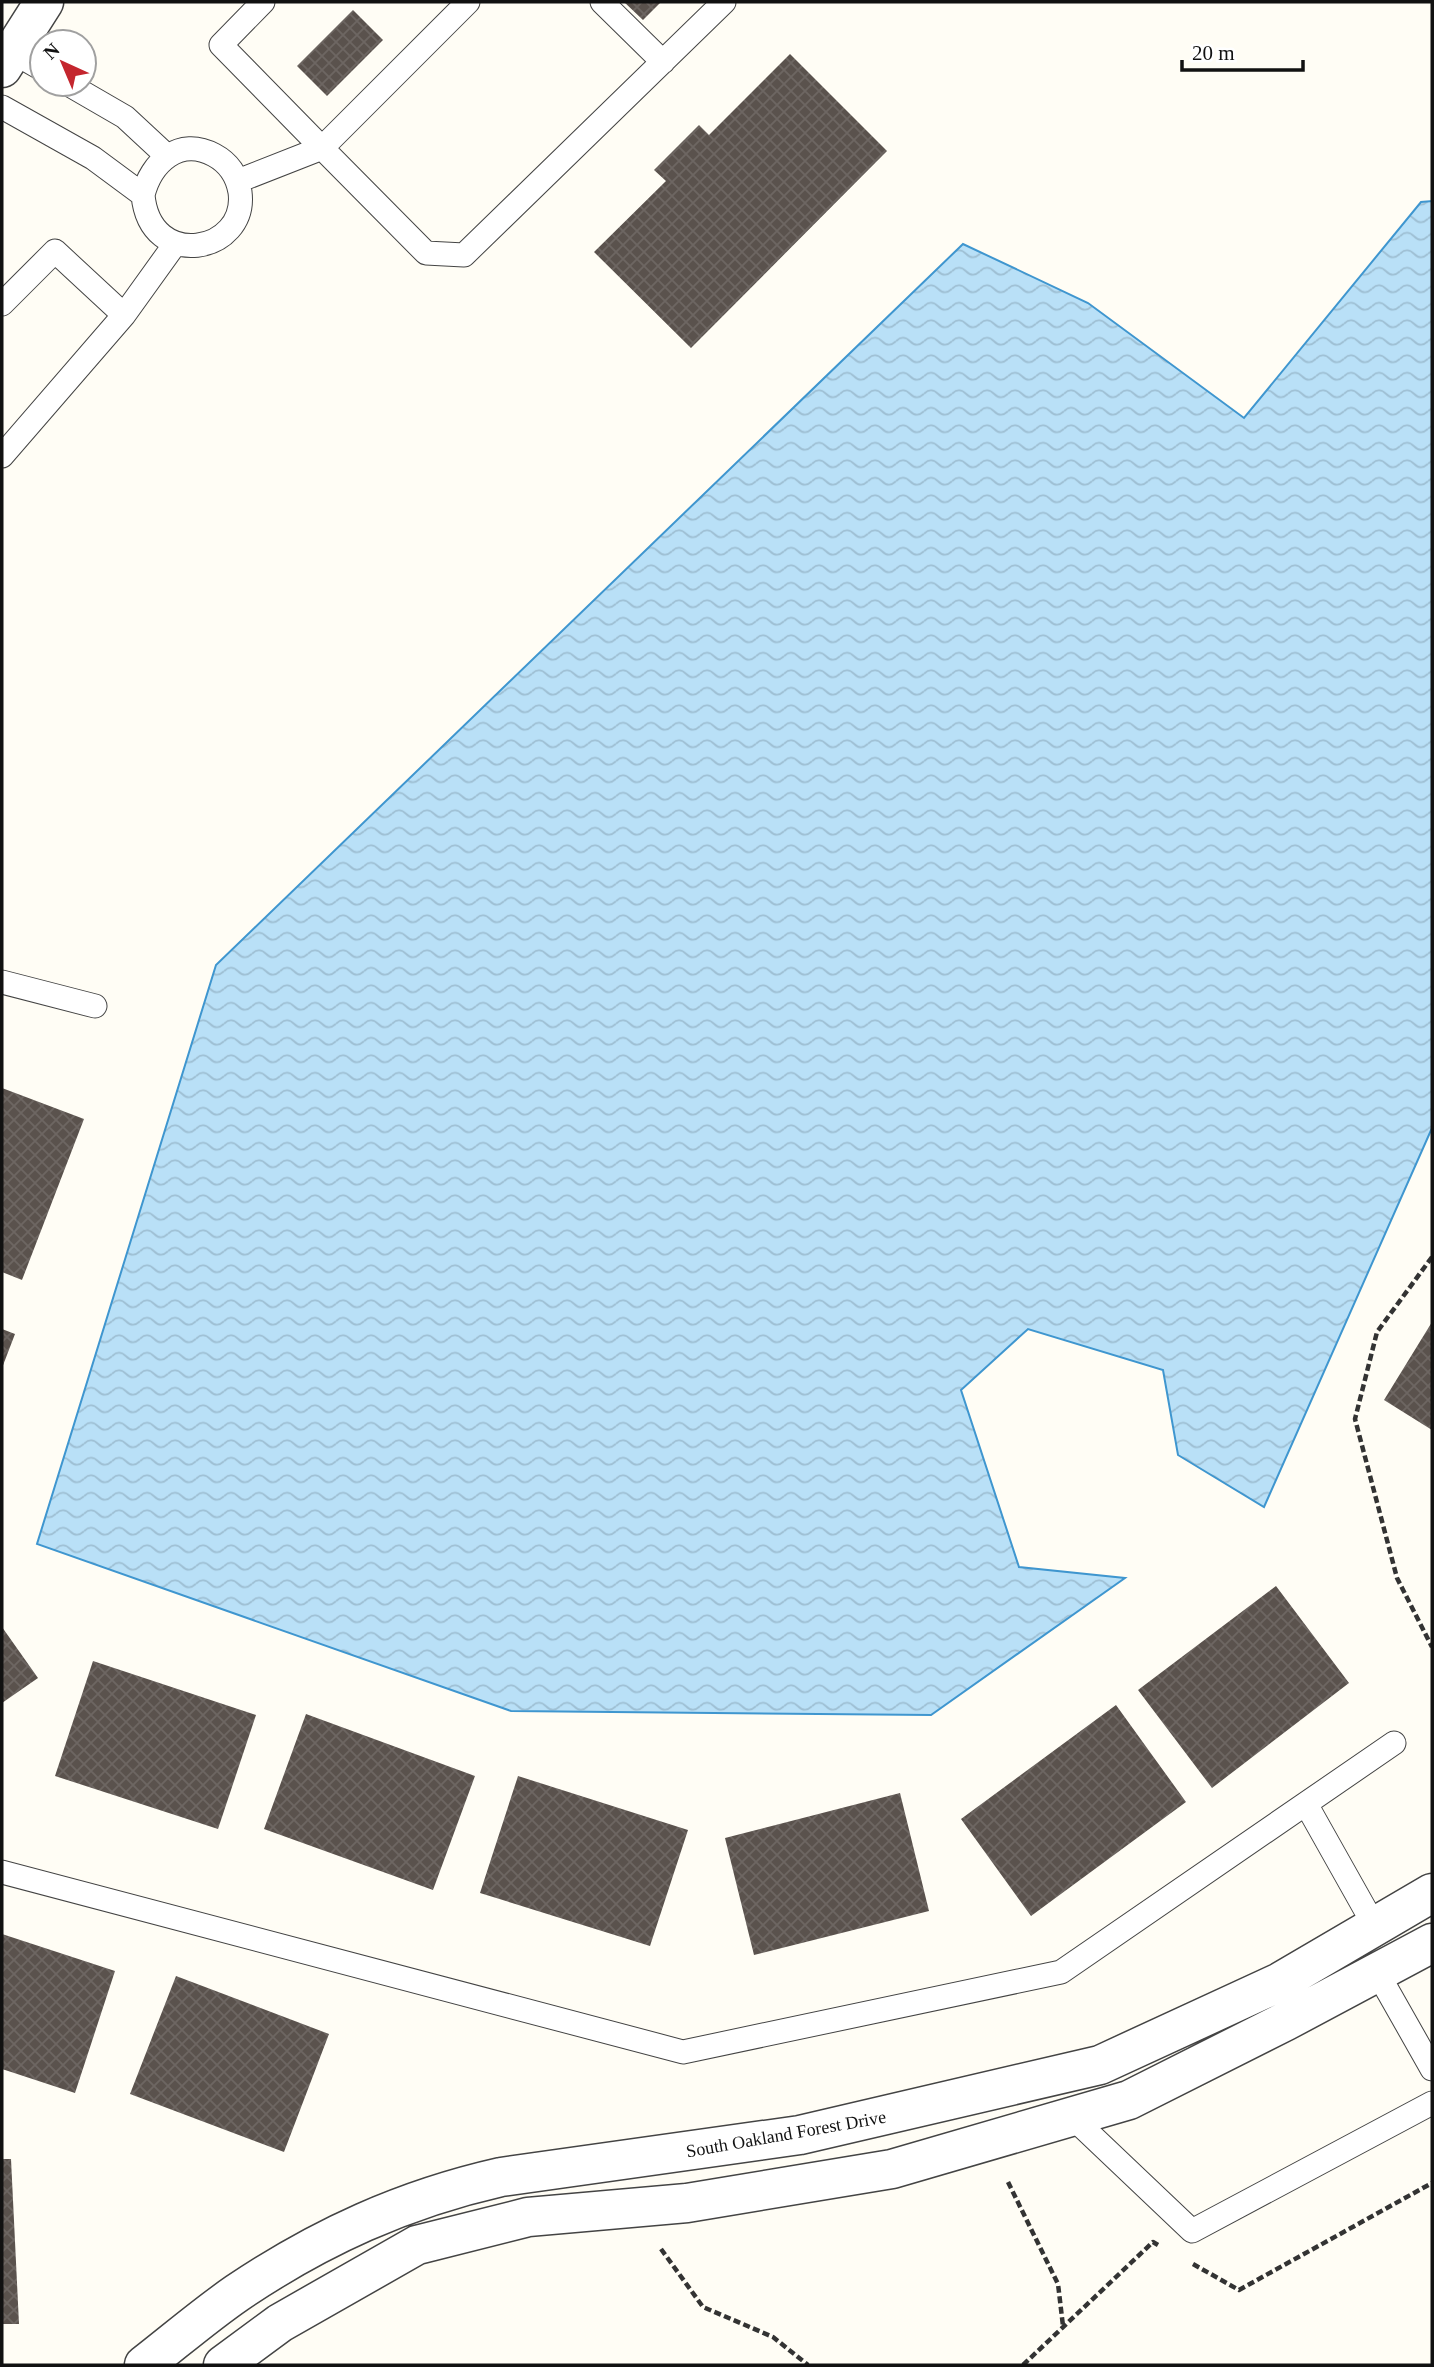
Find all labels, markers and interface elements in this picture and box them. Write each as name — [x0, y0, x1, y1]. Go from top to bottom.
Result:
north arrow — [28, 28, 98, 98]
scale bar — [1182, 28, 1303, 72]
text: N — [39, 39, 64, 63]
text: 20 m — [1192, 41, 1235, 65]
street label: South Oakland Forest Drive — [685, 2107, 887, 2161]

